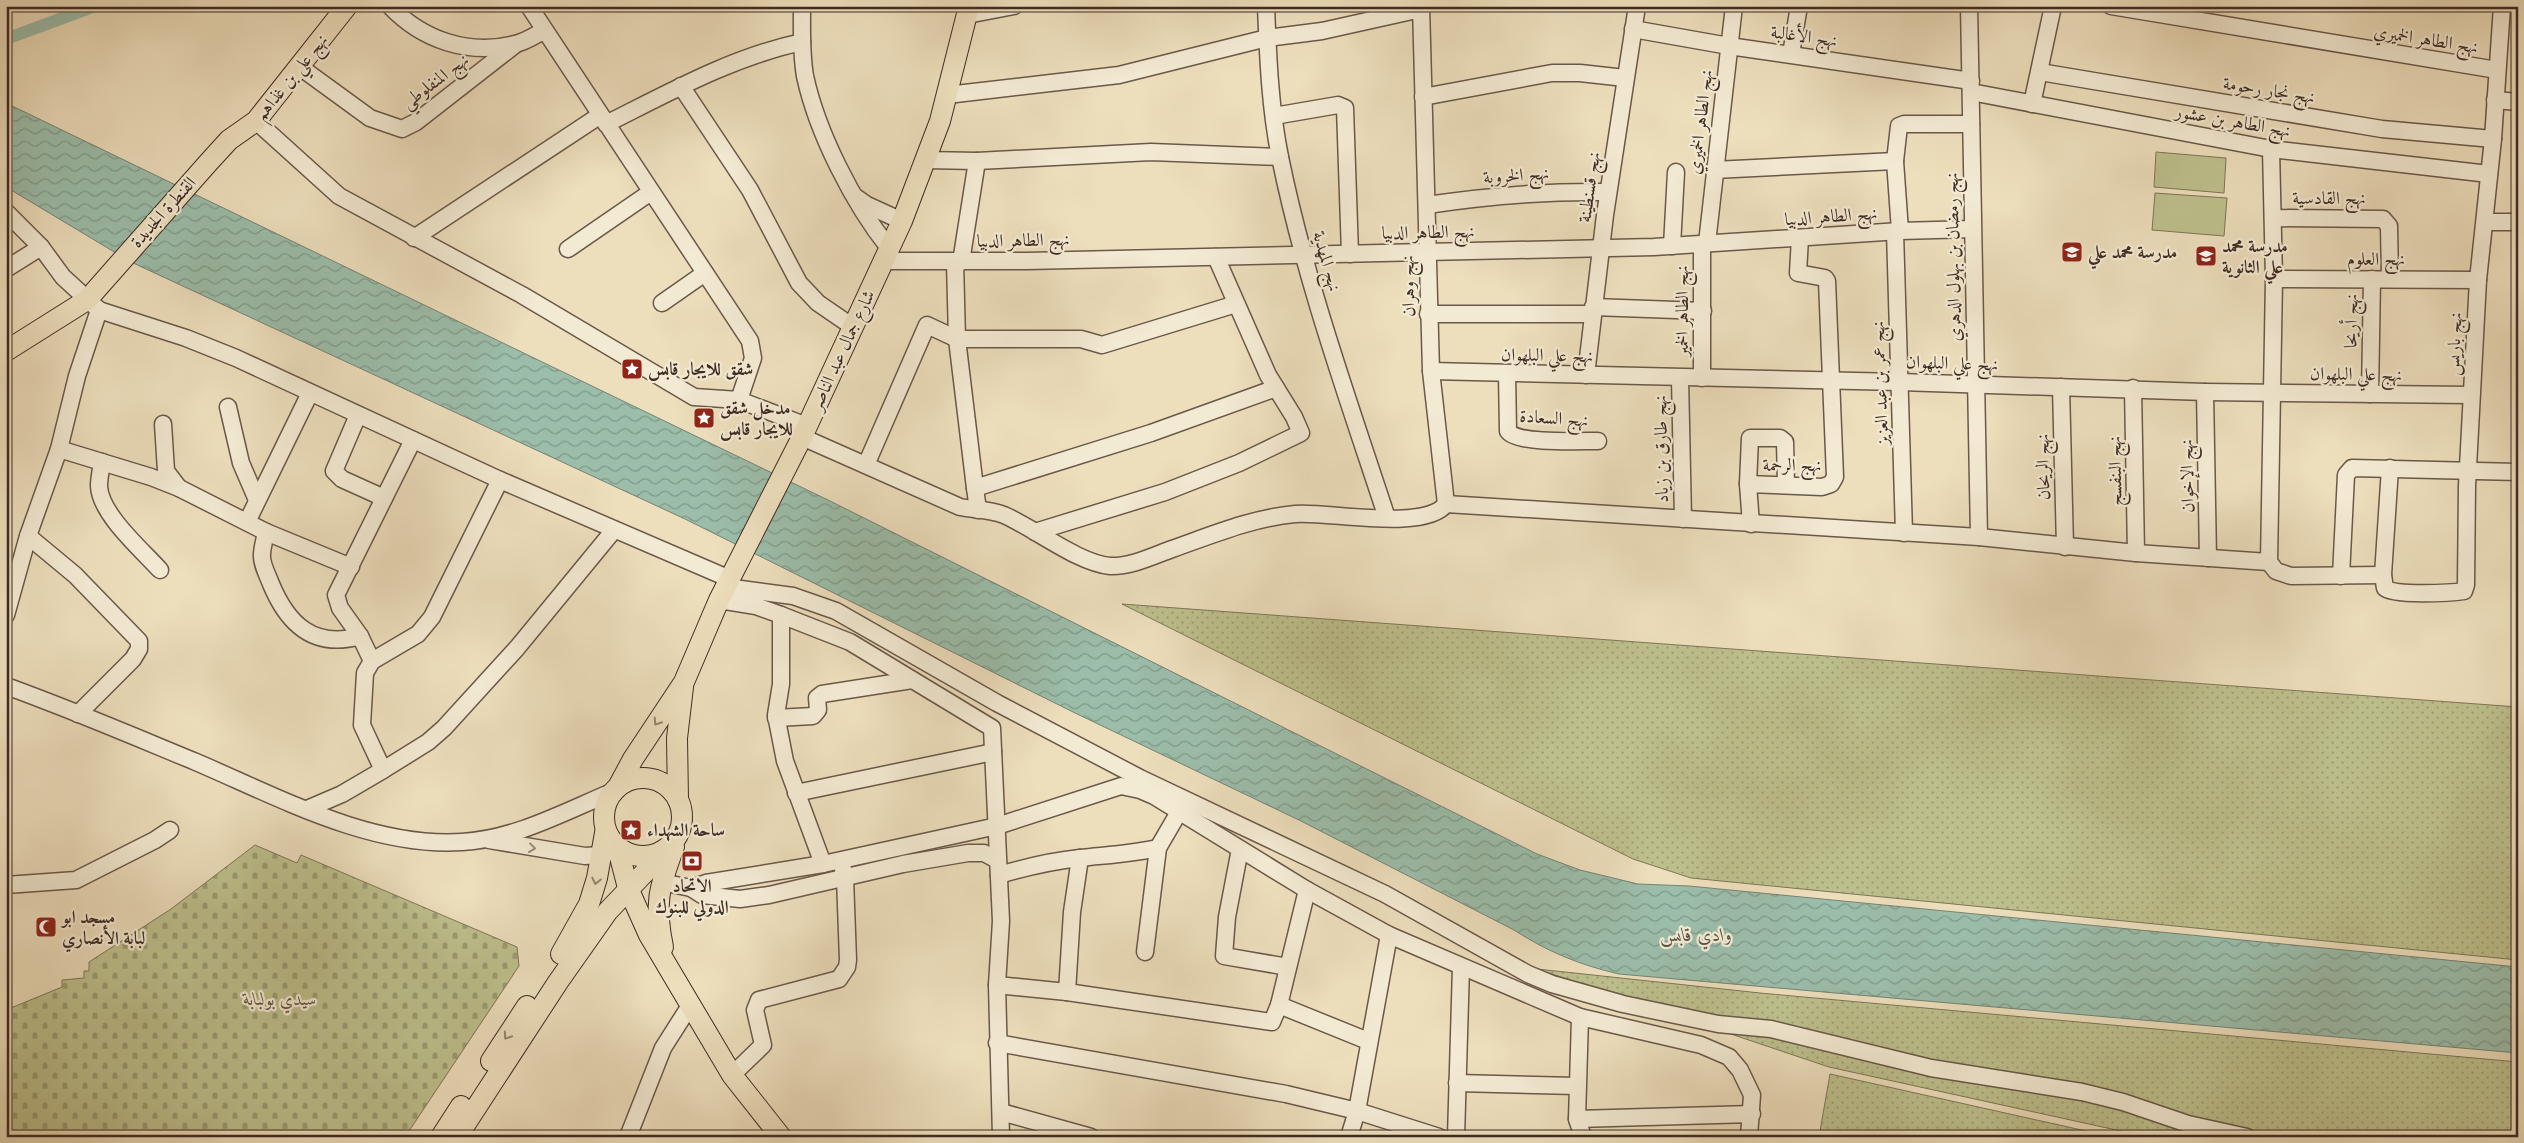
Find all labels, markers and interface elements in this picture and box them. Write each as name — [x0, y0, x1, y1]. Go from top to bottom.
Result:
street label: نهج الأغالبة — [1769, 18, 1839, 56]
street label: نهج الطاهر الخميري — [2372, 20, 2480, 63]
street label: نهج علي بن غذاهم — [249, 29, 337, 128]
street label: نهج المنفلوطي — [397, 49, 477, 118]
street label: نهج الطاهر الخميري — [1683, 68, 1722, 176]
street label: نهج نجار رحومة — [2221, 72, 2316, 113]
street label: نهج الطاهر بن عشور — [2171, 100, 2292, 147]
street label: نهج قسنطينة — [1573, 150, 1610, 225]
street label: نهج الخروبة — [1482, 162, 1550, 193]
street label: القنطرة الجديدة — [125, 172, 201, 253]
street label: نهج رمضان بن بهلول الدهري — [1941, 172, 1970, 342]
street label: نهج القادسية — [2292, 187, 2366, 214]
street label: نهج الطاهر الدبيا — [1784, 202, 1878, 235]
street label: نهج الطاهر الدبيا — [1381, 220, 1475, 249]
street label: نهج الطاهر الدبيا — [976, 228, 1070, 257]
street label: نهج المهدية — [1303, 228, 1346, 295]
place label: مدرسة محمد علي الثانوية — [2222, 235, 2288, 285]
school or university icon: مدرسة محمد علي — [2060, 240, 2084, 264]
place label: مدرسة محمد علي — [2087, 241, 2177, 270]
school or university icon: مدرسة محمد علي الثانوية — [2194, 244, 2218, 268]
street label: نهج العلوم — [2347, 248, 2405, 275]
street label: نهج وهران — [1396, 255, 1425, 317]
street label: نهج الطاهر الخمير — [1671, 265, 1698, 359]
street label: شارع جمال عبد الناصر — [804, 286, 883, 417]
street label: نهج أريحا — [2338, 294, 2367, 348]
street label: نهج باريس — [2441, 312, 2472, 376]
street label: نهج عمر بن عبد العزيز — [1867, 321, 1898, 447]
street label: نهج علي البلهوان — [1501, 343, 1593, 373]
street label: نهج علي البلهوان — [1905, 350, 1998, 382]
place icon: شقق للايجار قابس — [620, 357, 644, 381]
place label: شقق للايجار قابس — [648, 358, 753, 381]
street label: نهج علي البلهوان — [2310, 362, 2402, 392]
street label: نهج طارق بن زياد — [1649, 395, 1678, 503]
place label: مدخل شقق للايجار قابس — [720, 397, 793, 441]
street label: نهج السعادة — [1519, 405, 1589, 436]
place icon: مدخل شقق للايجار قابس — [692, 406, 716, 430]
street label: نهج الريحان — [2031, 434, 2060, 500]
street label: نهج البنفسج — [2103, 436, 2132, 506]
street label: نهج الإخوان — [2175, 439, 2204, 513]
street label: نهج الرحمة — [1763, 454, 1821, 481]
one-way arrow — [653, 717, 663, 726]
place icon: ساحة الشهداء — [619, 818, 643, 842]
place label: ساحة الشهداء — [647, 819, 725, 842]
one-way arrow — [528, 842, 536, 853]
bank icon: الاتحاد الدولي للبنوك — [680, 849, 704, 873]
place label: الاتحاد الدولي للبنوك — [655, 875, 729, 922]
one-way arrow — [591, 877, 602, 886]
place label: مسجد ابو لبابة الأنصاري — [60, 906, 145, 953]
mosque icon: مسجد ابو لبابة الأنصاري — [34, 915, 58, 939]
water label: وادي قابس — [1660, 923, 1732, 950]
park label: سيدي بولبابة — [241, 988, 317, 1014]
one-way arrow — [504, 1030, 513, 1040]

